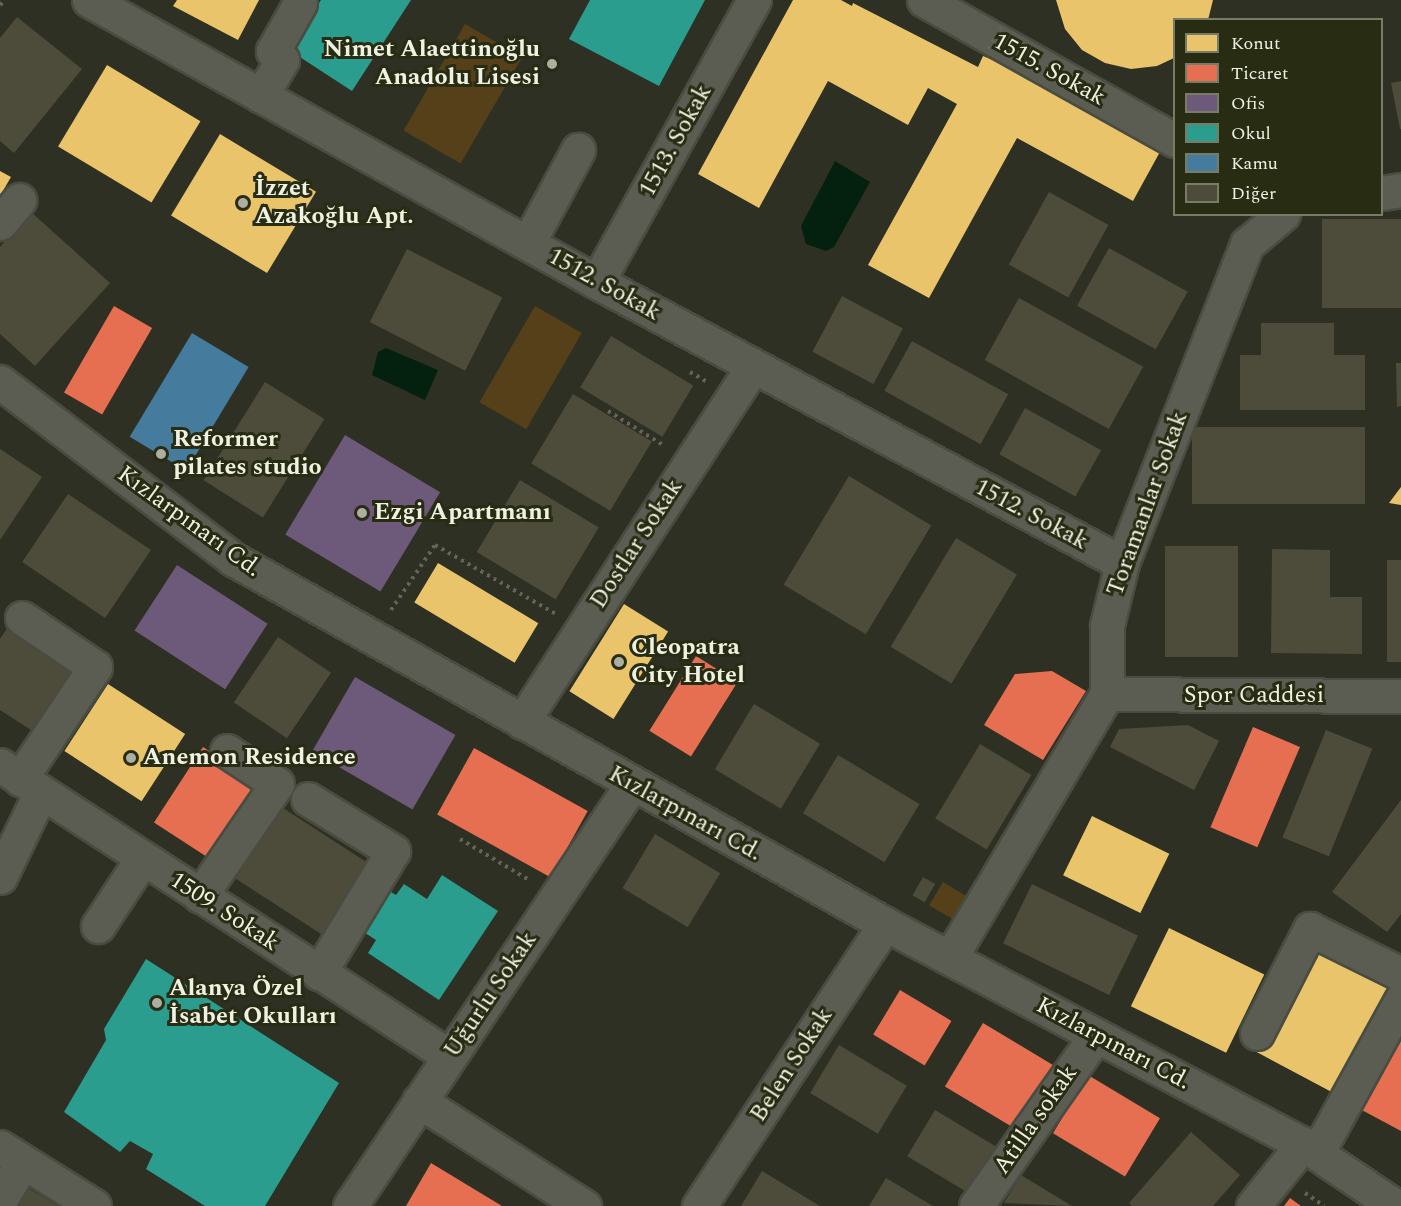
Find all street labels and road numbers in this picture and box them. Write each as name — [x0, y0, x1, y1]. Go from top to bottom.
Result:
street label: 1515. Sokak — [988, 27, 1110, 113]
street label: 1513. Sokak — [633, 80, 719, 202]
street label: 1512. Sokak — [543, 242, 665, 328]
street label: Toramanlar Sokak — [1101, 408, 1195, 600]
street label: Kızlarpınarı Cd. — [111, 460, 267, 584]
street label: 1512. Sokak — [969, 473, 1093, 557]
street label: Dostlar Sokak — [584, 474, 690, 614]
street label: Spor Caddesi — [1184, 682, 1324, 710]
street label: Kızlarpınarı Cd. — [603, 760, 767, 868]
street label: 1509. Sokak — [164, 866, 284, 958]
street label: Uğurlu Sokak — [438, 927, 544, 1063]
street label: Kızlarpınarı Cd. — [1031, 991, 1195, 1097]
street label: Belen Sokak — [744, 1002, 840, 1128]
street label: Atilla sokak — [988, 1060, 1084, 1180]

